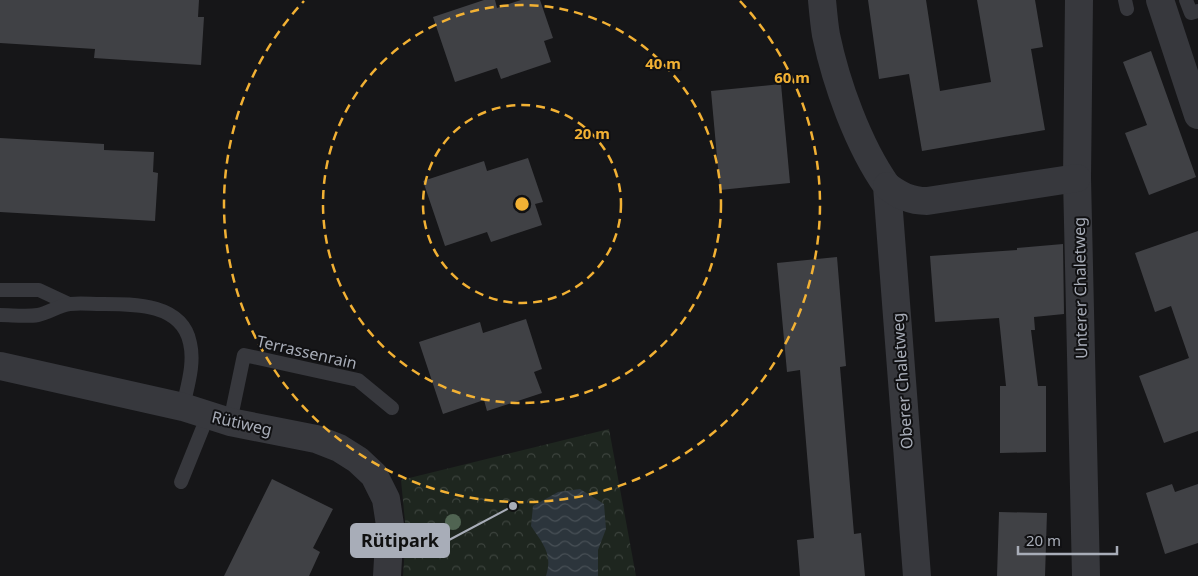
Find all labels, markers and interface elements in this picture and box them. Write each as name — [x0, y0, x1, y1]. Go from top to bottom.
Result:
text: 40 m — [645, 53, 681, 73]
text: 60 m — [774, 67, 810, 87]
text: 20 m — [574, 123, 610, 143]
centre of rings — [513, 195, 531, 213]
street label: Unterer Chaletweg — [1068, 217, 1092, 359]
street label: Oberer Chaletweg — [886, 312, 918, 450]
street label: Terrassenrain — [255, 330, 359, 374]
street label: Rütiweg — [210, 405, 274, 441]
callout: Rütipark — [351, 524, 449, 557]
scale bar — [1018, 524, 1117, 556]
text: Rütipark — [361, 528, 440, 552]
text: 20 m — [1026, 530, 1061, 550]

